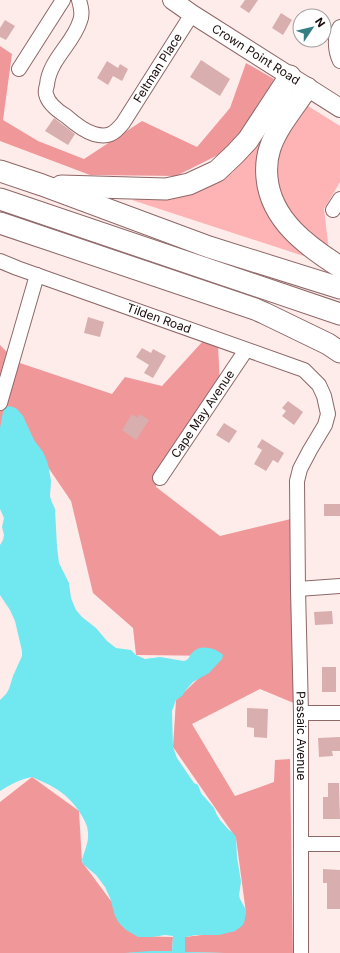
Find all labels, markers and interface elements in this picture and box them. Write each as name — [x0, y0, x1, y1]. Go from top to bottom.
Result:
north arrow — [292, 8, 332, 48]
text: N — [312, 15, 328, 30]
street label: Crown Point Road — [209, 21, 303, 88]
street label: Feltman Place — [130, 30, 185, 105]
street label: Tilden Road — [125, 300, 193, 336]
street label: Cape May Avenue — [168, 367, 237, 461]
street label: Passaic Avenue — [293, 691, 309, 780]

